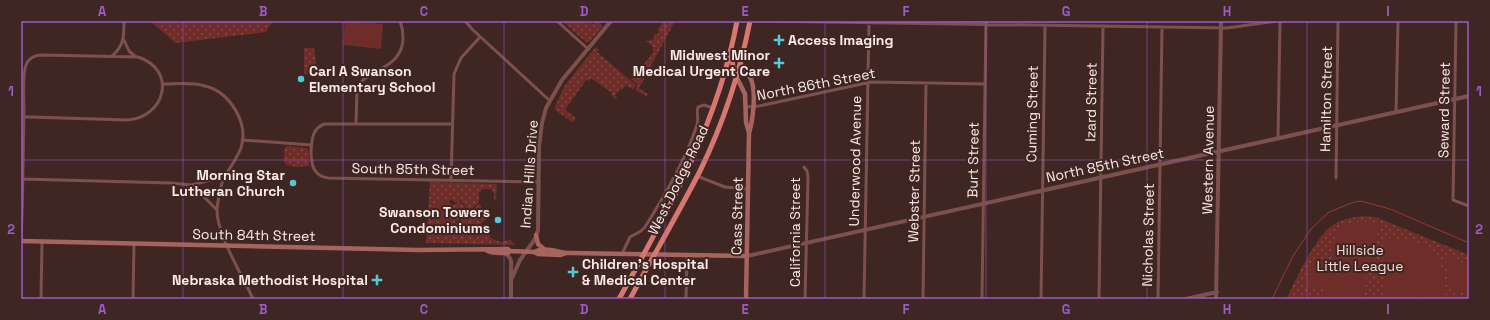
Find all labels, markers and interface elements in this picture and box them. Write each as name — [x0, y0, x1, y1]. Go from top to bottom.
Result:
text: A — [98, 3, 107, 20]
text: B — [259, 3, 268, 20]
text: C — [420, 3, 428, 20]
text: D — [580, 3, 589, 20]
text: E — [741, 3, 749, 20]
text: F — [903, 3, 910, 20]
text: G — [1062, 3, 1070, 20]
text: H — [1223, 3, 1231, 20]
text: I — [1386, 3, 1390, 20]
place label: Access Imaging — [788, 31, 893, 49]
marker: Access Imaging — [773, 34, 785, 46]
place label: Midwest Minor Medical Urgent Care — [633, 46, 770, 80]
street label: Hamilton Street — [1316, 46, 1336, 152]
marker: Midwest Minor Medical Urgent Care — [773, 57, 785, 69]
place label: Carl A Swanson Elementary School — [309, 62, 435, 96]
street label: Izard Street — [1081, 62, 1101, 142]
street label: Seward Street — [1434, 62, 1454, 158]
street label: North 86th Street — [755, 64, 877, 104]
street label: Cuming Street — [1022, 65, 1042, 163]
marker: Carl A Swanson Elementary School — [296, 74, 306, 84]
text: 1 — [8, 83, 14, 100]
text: 1 — [1476, 83, 1482, 100]
street label: Underwood Avenue — [845, 95, 865, 227]
street label: Western Avenue — [1198, 105, 1218, 215]
street label: Indian Hills Drive — [516, 119, 542, 229]
street label: West Dodge Road — [644, 122, 712, 238]
street label: Burt Street — [963, 122, 983, 198]
street label: Webster Street — [904, 139, 924, 243]
street label: North 85th Street — [1044, 144, 1166, 186]
street label: South 85th Street — [351, 159, 475, 179]
place label: Morning Star Lutheran Church — [172, 166, 285, 200]
street label: Cass Street — [727, 177, 747, 255]
street label: California Street — [786, 177, 804, 287]
marker: Morning Star Lutheran Church — [288, 178, 298, 188]
street label: Nicholas Street — [1138, 183, 1158, 287]
place label: Swanson Towers Condominiums — [379, 203, 490, 237]
marker: Swanson Towers Condominiums — [493, 215, 503, 225]
text: 2 — [7, 221, 15, 238]
text: 2 — [1475, 221, 1483, 238]
street label: South 84th Street — [192, 225, 316, 245]
park label: Hillside Little League — [1317, 241, 1403, 275]
place label: Children's Hospital & Medical Center — [582, 255, 709, 289]
marker: Children's Hospital & Medical Center — [567, 266, 579, 278]
place label: Nebraska Methodist Hospital — [172, 271, 368, 289]
marker: Nebraska Methodist Hospital — [371, 274, 383, 286]
text: A — [98, 301, 107, 318]
text: B — [259, 301, 268, 318]
text: C — [420, 301, 428, 318]
text: D — [580, 301, 589, 318]
text: E — [741, 301, 749, 318]
text: F — [903, 301, 910, 318]
text: G — [1062, 301, 1070, 318]
text: H — [1223, 301, 1231, 318]
text: I — [1386, 301, 1390, 318]

